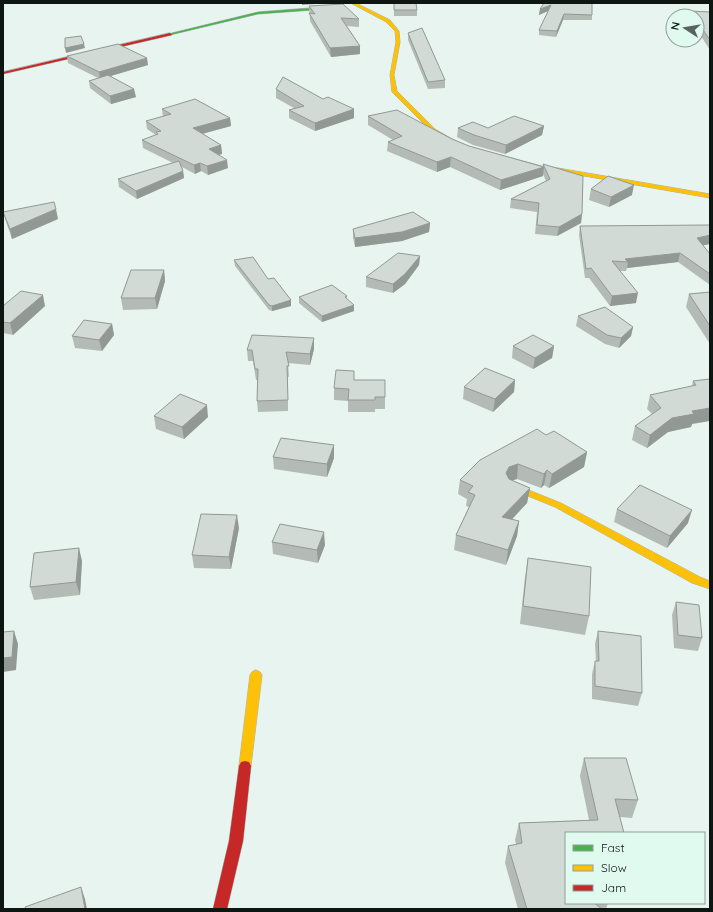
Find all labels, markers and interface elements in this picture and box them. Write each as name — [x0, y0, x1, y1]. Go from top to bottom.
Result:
north arrow — [665, 8, 705, 48]
text: N — [668, 21, 683, 31]
legend — [565, 832, 705, 904]
text: Fast — [601, 840, 625, 855]
text: Slow — [601, 860, 627, 875]
text: Jam — [601, 880, 626, 895]

